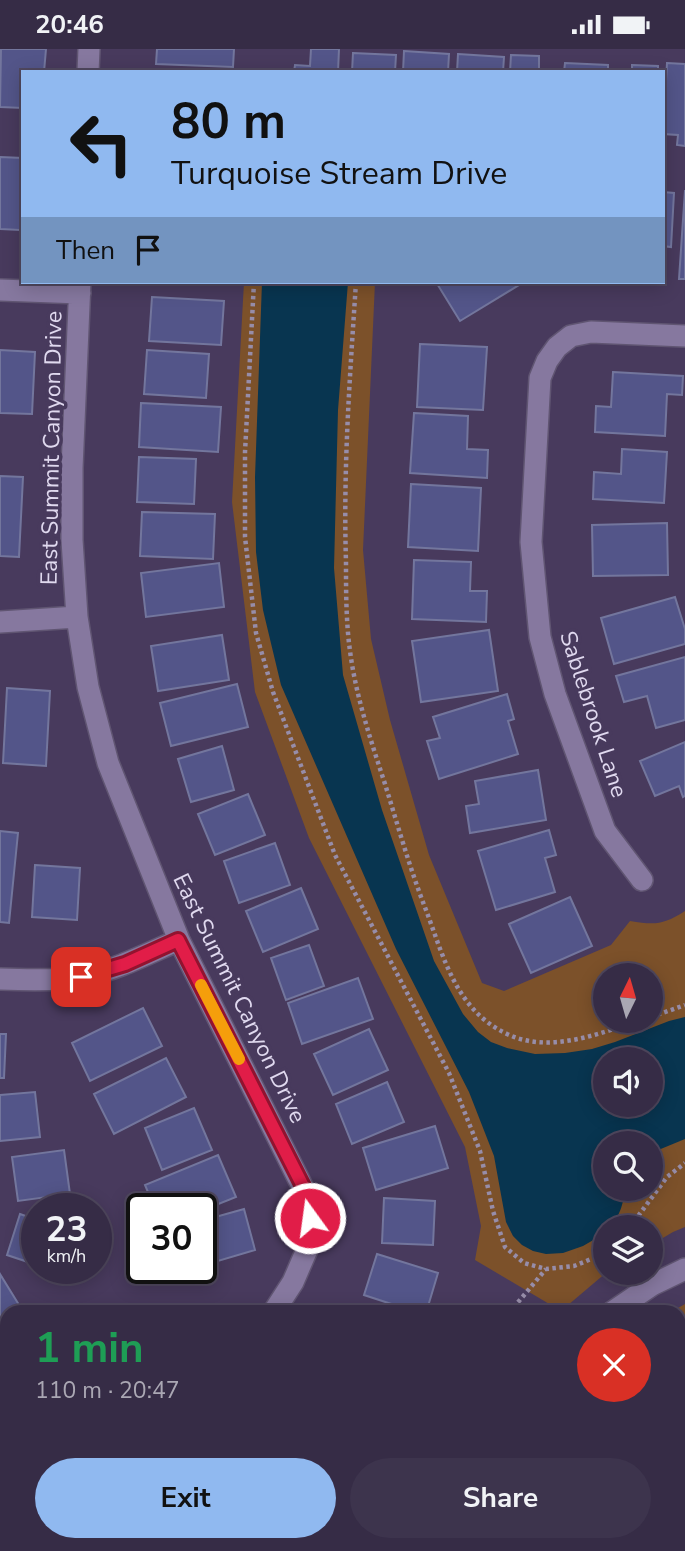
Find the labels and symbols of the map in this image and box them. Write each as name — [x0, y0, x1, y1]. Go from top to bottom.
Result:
street label: East Summit Canyon Drive — [34, 311, 69, 585]
street label: Sablebrook Lane — [552, 627, 635, 801]
street label: East Summit Canyon Drive — [166, 868, 314, 1128]
pin — [51, 947, 111, 1007]
north arrow — [593, 963, 663, 1033]
position arrow — [273, 1181, 347, 1255]
speed limit sign: 30 — [126, 1193, 217, 1284]

